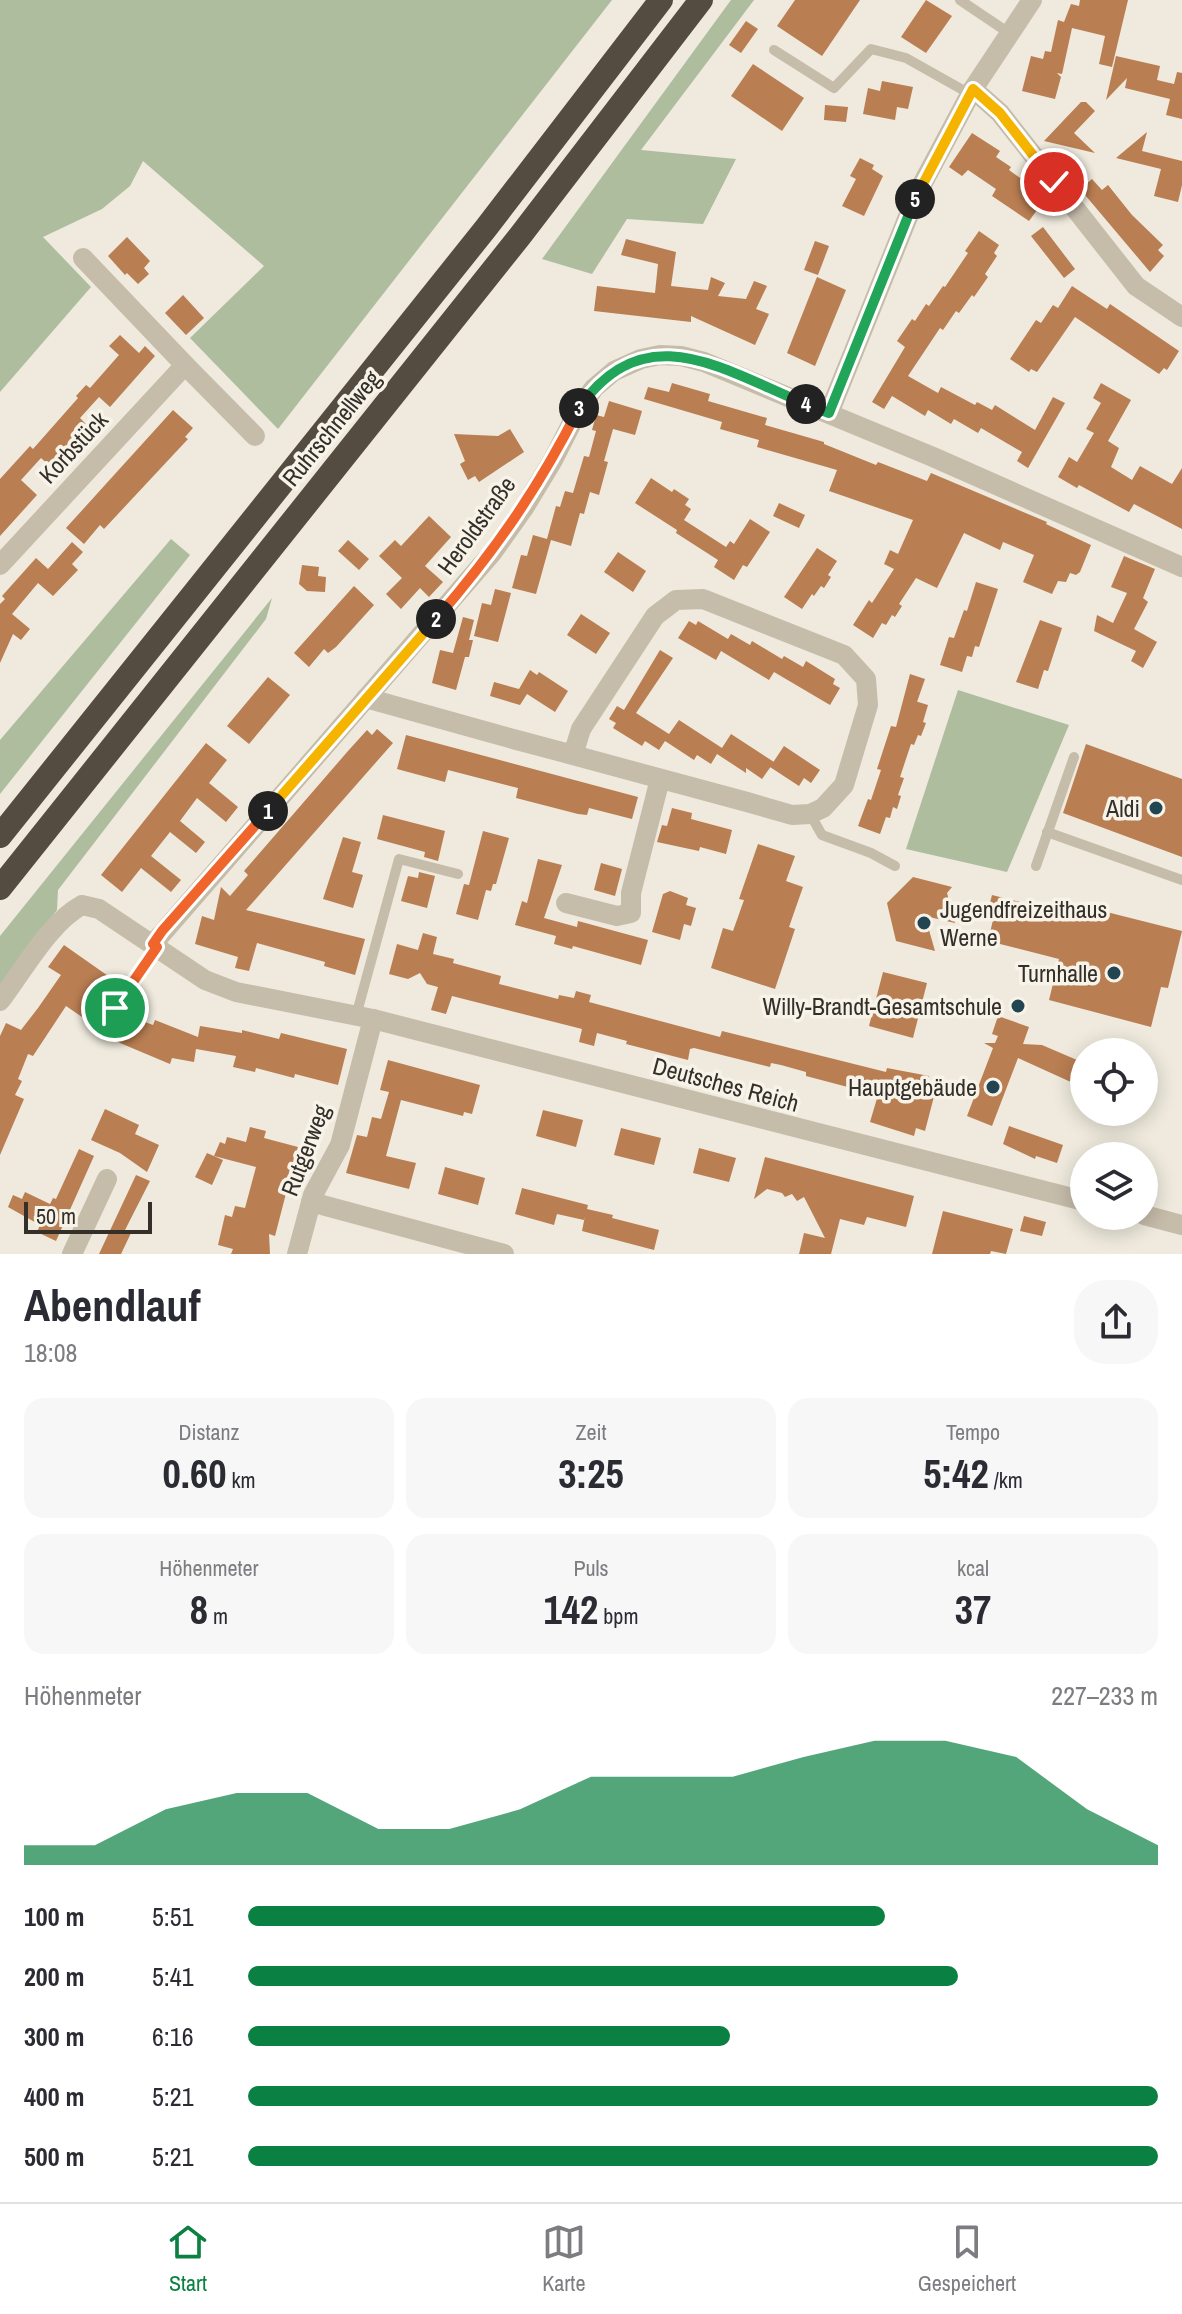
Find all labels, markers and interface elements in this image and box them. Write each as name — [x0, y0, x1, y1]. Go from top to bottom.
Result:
pin — [1020, 148, 1088, 216]
icon: check — [1032, 160, 1076, 204]
pin: 5 — [895, 179, 935, 219]
text: 5 — [910, 184, 920, 214]
street label: Ruhrschnellweg — [275, 363, 388, 492]
pin: 4 — [786, 384, 826, 424]
pin: 3 — [559, 388, 599, 428]
text: 4 — [801, 389, 811, 419]
text: 3 — [574, 393, 584, 423]
street label: Korbstück — [31, 404, 115, 490]
street label: Heroldstraße — [430, 470, 522, 580]
pin: 2 — [416, 599, 456, 639]
text: 2 — [431, 604, 441, 634]
pin: 1 — [248, 791, 288, 831]
place label: Aldi — [1105, 792, 1140, 824]
text: 1 — [263, 796, 273, 826]
marker: Aldi — [1147, 799, 1165, 817]
place label: Jugendfreizeithaus Werne — [940, 893, 1107, 953]
marker: Jugendfreizeithaus Werne — [915, 914, 933, 932]
place label: Turnhalle — [1018, 957, 1098, 989]
marker: Turnhalle — [1105, 964, 1123, 982]
pin — [81, 974, 149, 1042]
icon: arrive — [93, 986, 137, 1030]
place label: Willy-Brandt-Gesamtschule — [763, 990, 1002, 1022]
marker: Willy-Brandt-Gesamtschule — [1009, 997, 1027, 1015]
map controls — [1070, 1038, 1158, 1230]
button: locate — [1070, 1038, 1158, 1126]
street label: Deutsches Reich — [649, 1049, 803, 1119]
place label: Hauptgebäude — [848, 1071, 977, 1103]
marker: Hauptgebäude — [984, 1078, 1002, 1096]
street label: Rutgerweg — [273, 1100, 337, 1200]
button: layers — [1070, 1142, 1158, 1230]
scale bar — [24, 1198, 152, 1234]
text: 50 m — [36, 1201, 76, 1231]
text: Abendlauf — [24, 1275, 200, 1335]
button: share — [1074, 1280, 1158, 1364]
text: 18:08 — [24, 1335, 77, 1370]
text: Distanz — [178, 1417, 240, 1447]
text: Zeit — [575, 1417, 607, 1447]
text: Tempo — [946, 1417, 1000, 1447]
text: 0.60 — [163, 1447, 226, 1500]
text: 3:25 — [558, 1447, 624, 1500]
text: 5:42 — [923, 1447, 989, 1500]
text: km — [226, 1465, 255, 1495]
text: /km — [989, 1465, 1023, 1495]
text: Höhenmeter — [159, 1553, 259, 1583]
text: Puls — [573, 1553, 609, 1583]
text: kcal — [957, 1553, 989, 1583]
text: 8 — [190, 1583, 208, 1636]
text: 142 — [544, 1583, 598, 1636]
text: 37 — [955, 1583, 991, 1636]
text: m — [208, 1601, 228, 1631]
text: bpm — [598, 1601, 638, 1631]
text: Höhenmeter — [24, 1678, 141, 1713]
text: 227–233 m — [1051, 1678, 1158, 1713]
text: 100 m — [24, 1899, 84, 1934]
text: 5:51 — [152, 1899, 194, 1934]
text: 200 m — [24, 1959, 84, 1994]
text: 5:41 — [152, 1959, 194, 1994]
text: 300 m — [24, 2019, 84, 2054]
text: 6:16 — [152, 2019, 194, 2054]
text: 400 m — [24, 2079, 84, 2114]
text: 5:21 — [152, 2079, 194, 2114]
text: 500 m — [24, 2139, 84, 2174]
text: 5:21 — [152, 2139, 194, 2174]
tab: Start — [166, 2220, 210, 2298]
tab: Karte — [542, 2220, 586, 2298]
tab: Gespeichert — [918, 2220, 1016, 2298]

